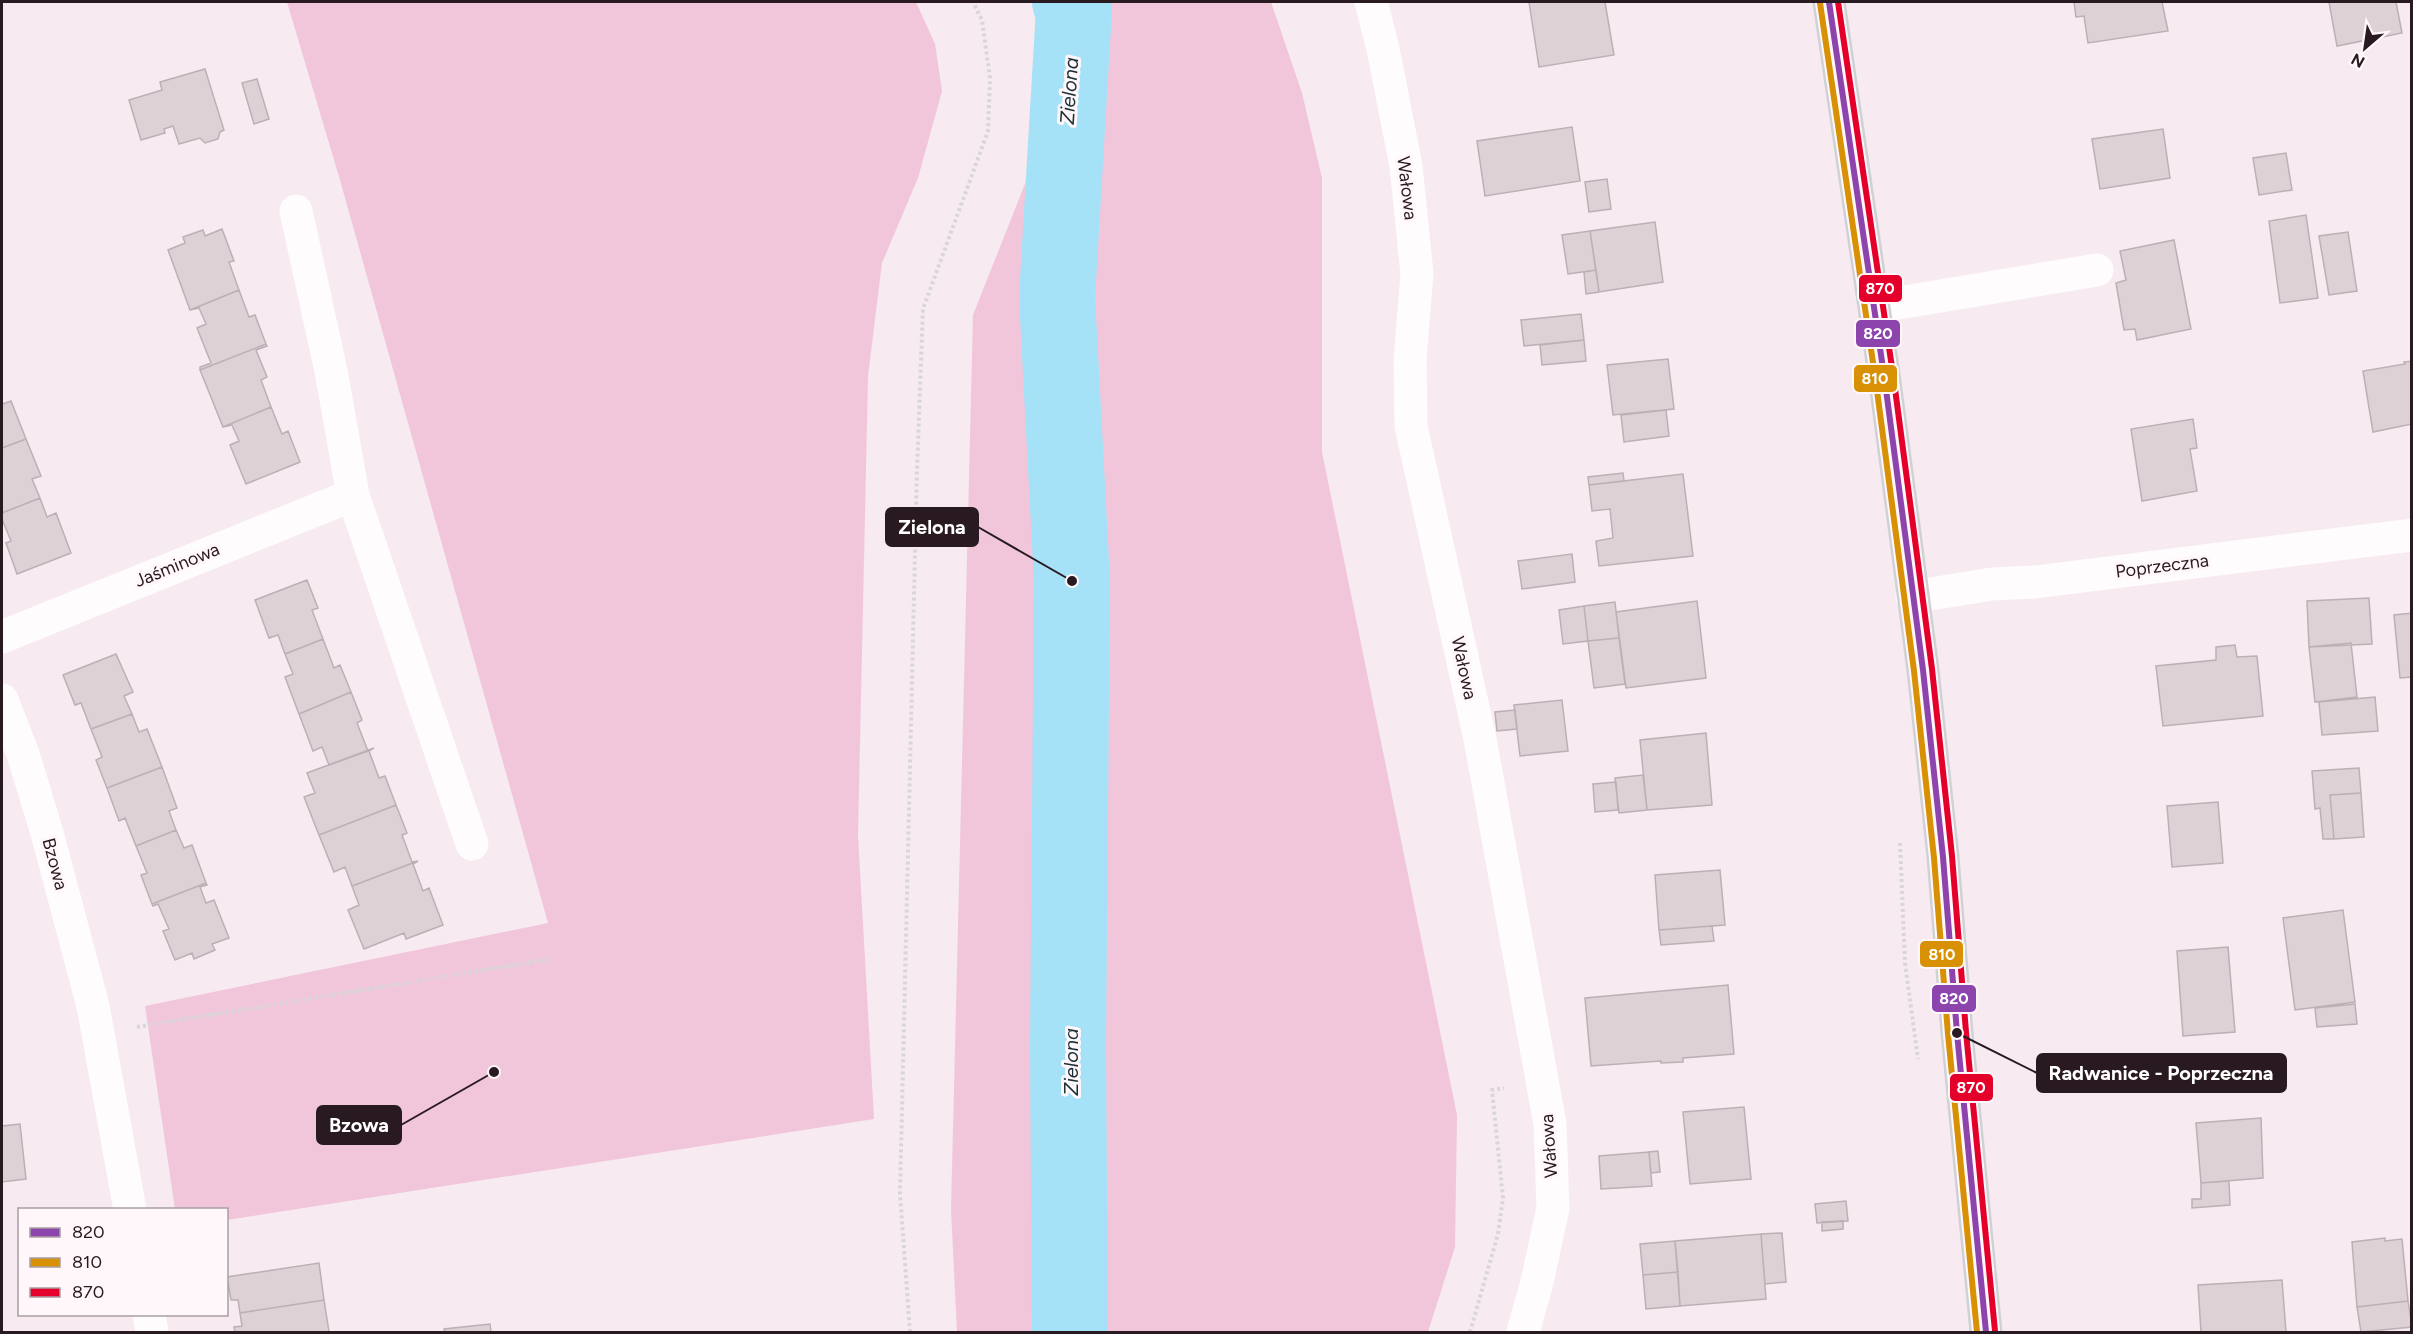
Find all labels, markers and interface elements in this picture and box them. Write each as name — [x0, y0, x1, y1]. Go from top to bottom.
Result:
north arrow — [2335, 18, 2395, 78]
text: N — [2348, 49, 2368, 72]
water label: Zielona — [1055, 56, 1083, 125]
street label: Wałowa — [1392, 155, 1422, 221]
line badge: 870 — [1858, 274, 1903, 303]
text: 870 — [1865, 279, 1895, 298]
line badge: 820 — [1855, 319, 1901, 348]
text: 820 — [1863, 324, 1893, 343]
line badge: 810 — [1853, 364, 1898, 393]
text: 810 — [1862, 369, 1888, 388]
callout: Zielona — [886, 508, 978, 546]
text: Zielona — [898, 515, 966, 539]
street label: Jaśminowa — [131, 538, 223, 592]
street label: Poprzeczna — [2114, 549, 2210, 583]
street label: Wałowa — [1447, 634, 1481, 702]
street label: Bzowa — [37, 835, 73, 893]
line badge: 810 — [1919, 940, 1964, 968]
text: 810 — [1929, 945, 1955, 964]
line badge: 820 — [1931, 984, 1977, 1013]
text: 820 — [1939, 989, 1969, 1008]
water label: Zielona — [1059, 1028, 1083, 1096]
callout: Radwanice - Poprzeczna — [2037, 1054, 2286, 1092]
text: Radwanice - Poprzeczna — [2049, 1061, 2273, 1085]
line badge: 870 — [1949, 1073, 1994, 1102]
text: 870 — [1956, 1078, 1986, 1097]
callout: Bzowa — [317, 1106, 401, 1144]
text: Bzowa — [329, 1113, 389, 1137]
street label: Wałowa — [1536, 1113, 1562, 1179]
legend — [18, 1208, 228, 1316]
text: 820 — [72, 1221, 105, 1243]
text: 810 — [72, 1251, 102, 1273]
text: 870 — [72, 1281, 104, 1303]

